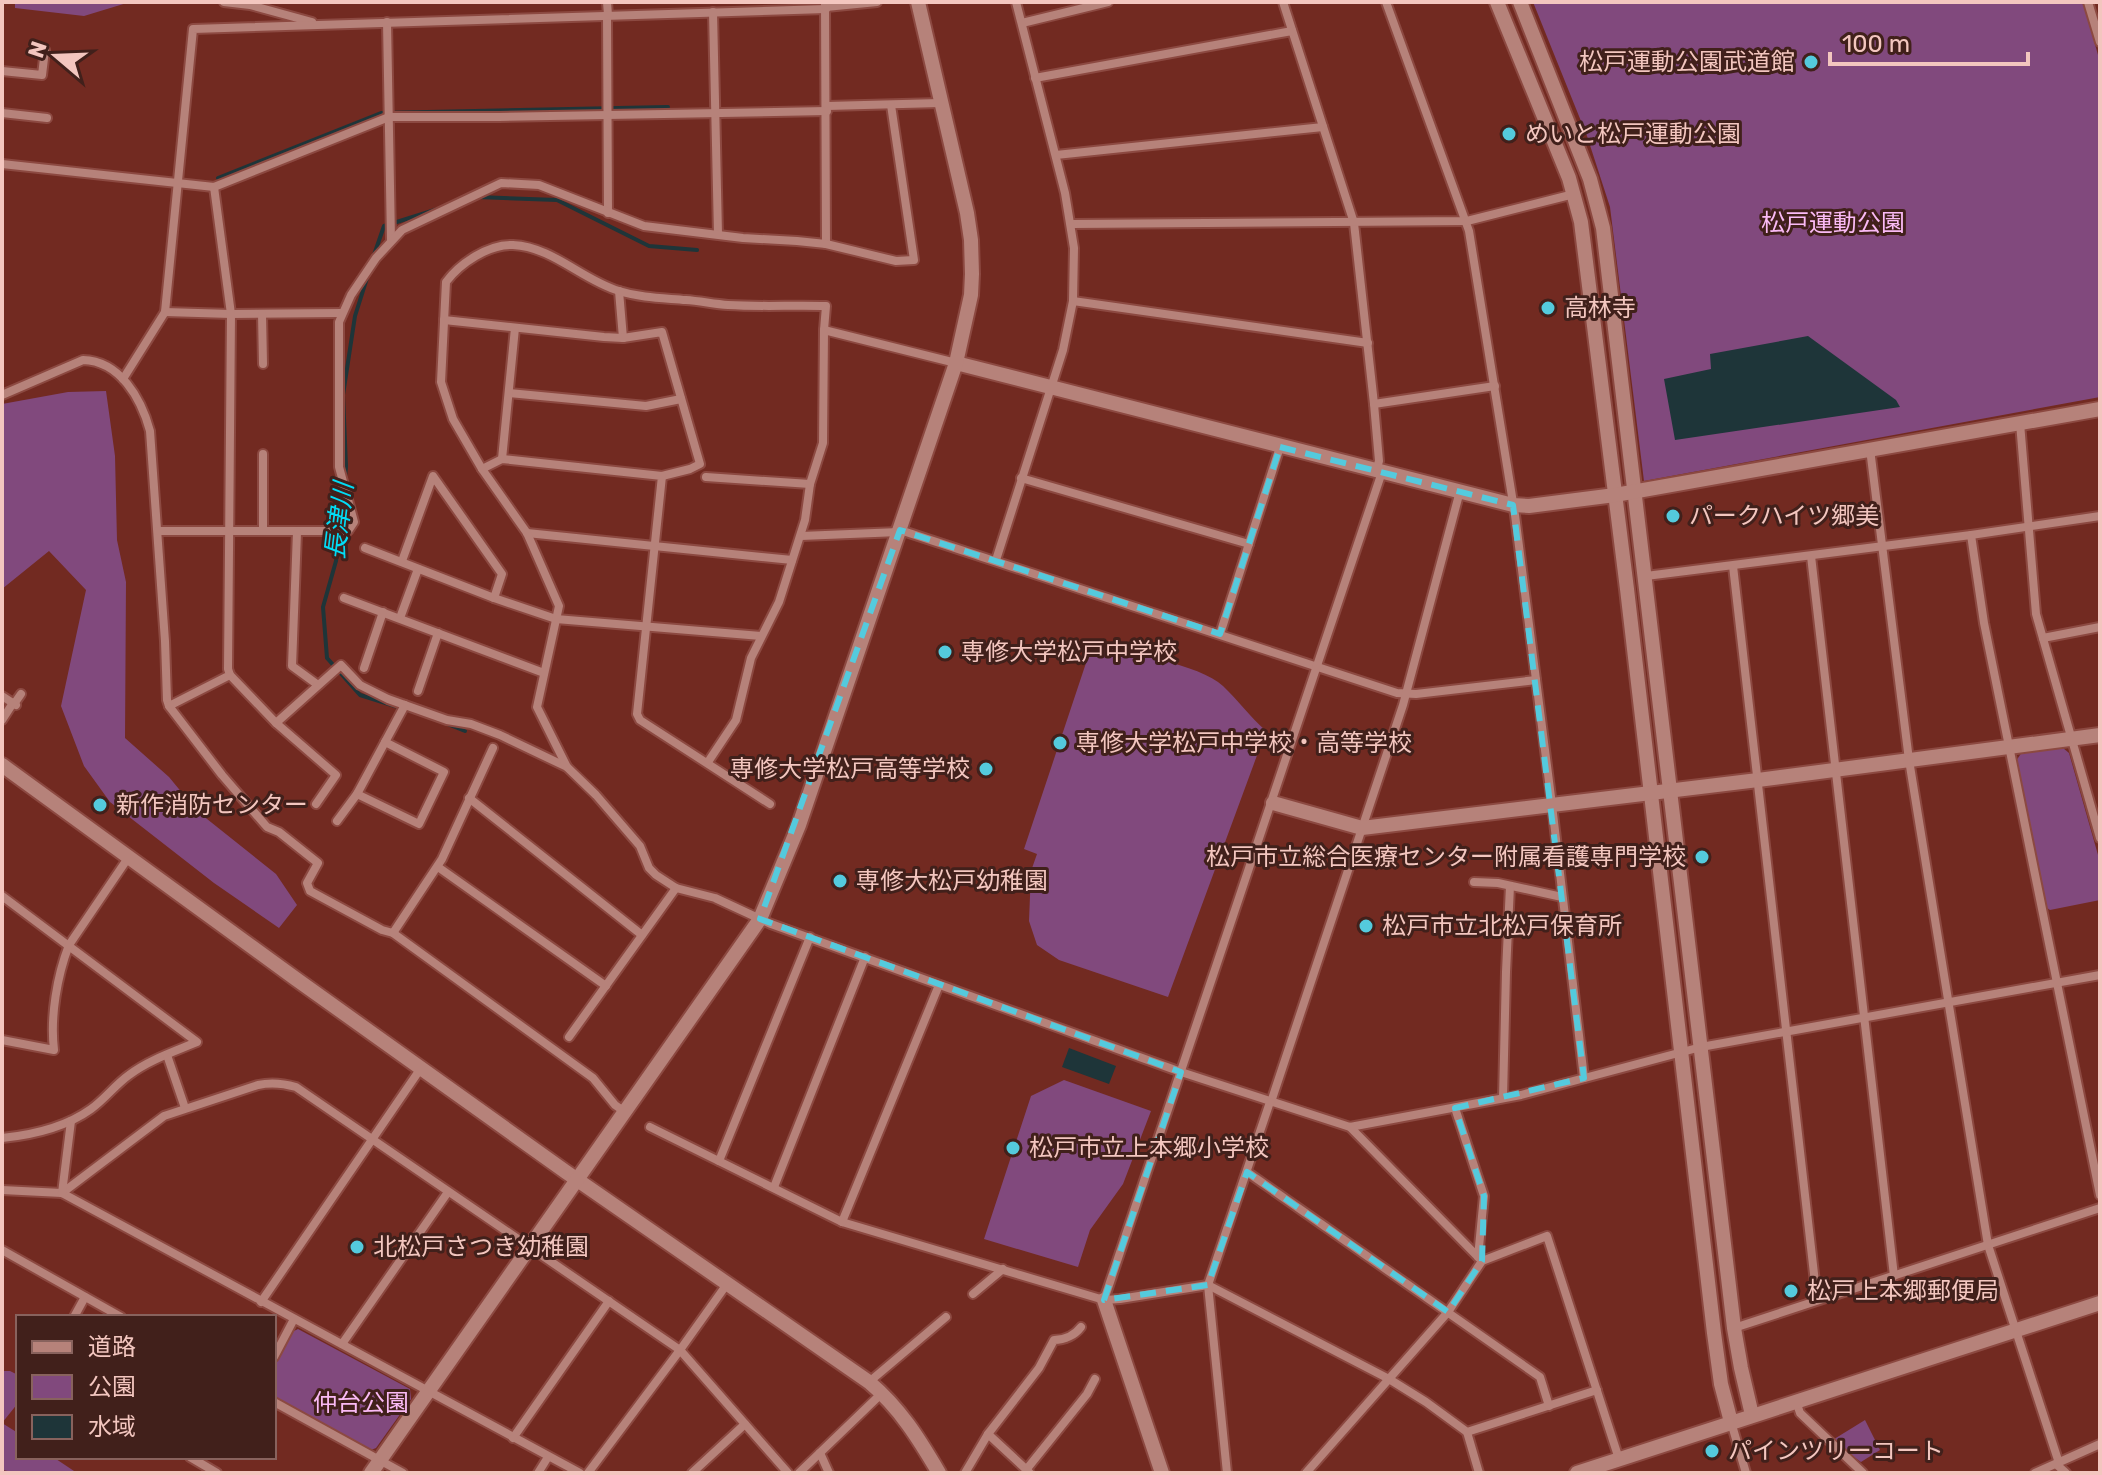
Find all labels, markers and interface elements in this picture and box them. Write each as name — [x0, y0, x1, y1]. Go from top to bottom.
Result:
north arrow — [16, 16, 96, 96]
scale bar — [1830, 16, 2028, 66]
text: 100 m — [1842, 30, 1910, 58]
text: N — [22, 38, 53, 62]
place label: 松戸運動公園武道館 — [1579, 48, 1795, 76]
marker: 松戸運動公園武道館 — [1802, 53, 1820, 71]
place label: めいと松戸運動公園 — [1525, 120, 1741, 148]
marker: めいと松戸運動公園 — [1500, 125, 1518, 143]
park label: 松戸運動公園 — [1761, 209, 1905, 237]
place label: 高林寺 — [1564, 294, 1636, 322]
marker: 高林寺 — [1539, 299, 1557, 317]
water label: 長津川 — [319, 477, 360, 562]
place label: パークハイツ郷美 — [1689, 502, 1879, 530]
marker: パークハイツ郷美 — [1664, 507, 1682, 525]
place label: 専修大学松戸中学校 — [961, 638, 1177, 666]
marker: 専修大学松戸中学校 — [936, 643, 954, 661]
place label: 専修大学松戸中学校・高等学校 — [1076, 729, 1412, 757]
marker: 専修大学松戸中学校・高等学校 — [1051, 734, 1069, 752]
place label: 専修大学松戸高等学校 — [730, 755, 970, 783]
marker: 専修大学松戸高等学校 — [977, 760, 995, 778]
place label: 新作消防センター — [116, 791, 308, 819]
marker: 新作消防センター — [91, 796, 109, 814]
place label: 松戸市立総合医療センター附属看護専門学校 — [1206, 843, 1686, 871]
marker: 松戸市立総合医療センター附属看護専門学校 — [1693, 848, 1711, 866]
place label: 専修大松戸幼稚園 — [856, 867, 1048, 895]
marker: 専修大松戸幼稚園 — [831, 872, 849, 890]
place label: 松戸市立北松戸保育所 — [1382, 912, 1622, 940]
marker: 松戸市立北松戸保育所 — [1357, 917, 1375, 935]
place label: 松戸市立上本郷小学校 — [1029, 1134, 1269, 1162]
marker: 松戸市立上本郷小学校 — [1004, 1139, 1022, 1157]
place label: 北松戸さつき幼稚園 — [373, 1233, 589, 1261]
marker: 北松戸さつき幼稚園 — [348, 1238, 366, 1256]
place label: 松戸上本郷郵便局 — [1807, 1277, 1999, 1305]
marker: 松戸上本郷郵便局 — [1782, 1282, 1800, 1300]
legend — [16, 1315, 276, 1459]
text: 道路 — [88, 1333, 136, 1361]
text: 公園 — [88, 1373, 136, 1401]
park label: 仲台公園 — [313, 1389, 409, 1417]
text: 水域 — [88, 1413, 136, 1441]
place label: パインツリーコート — [1728, 1437, 1944, 1465]
marker: パインツリーコート — [1703, 1442, 1721, 1460]

